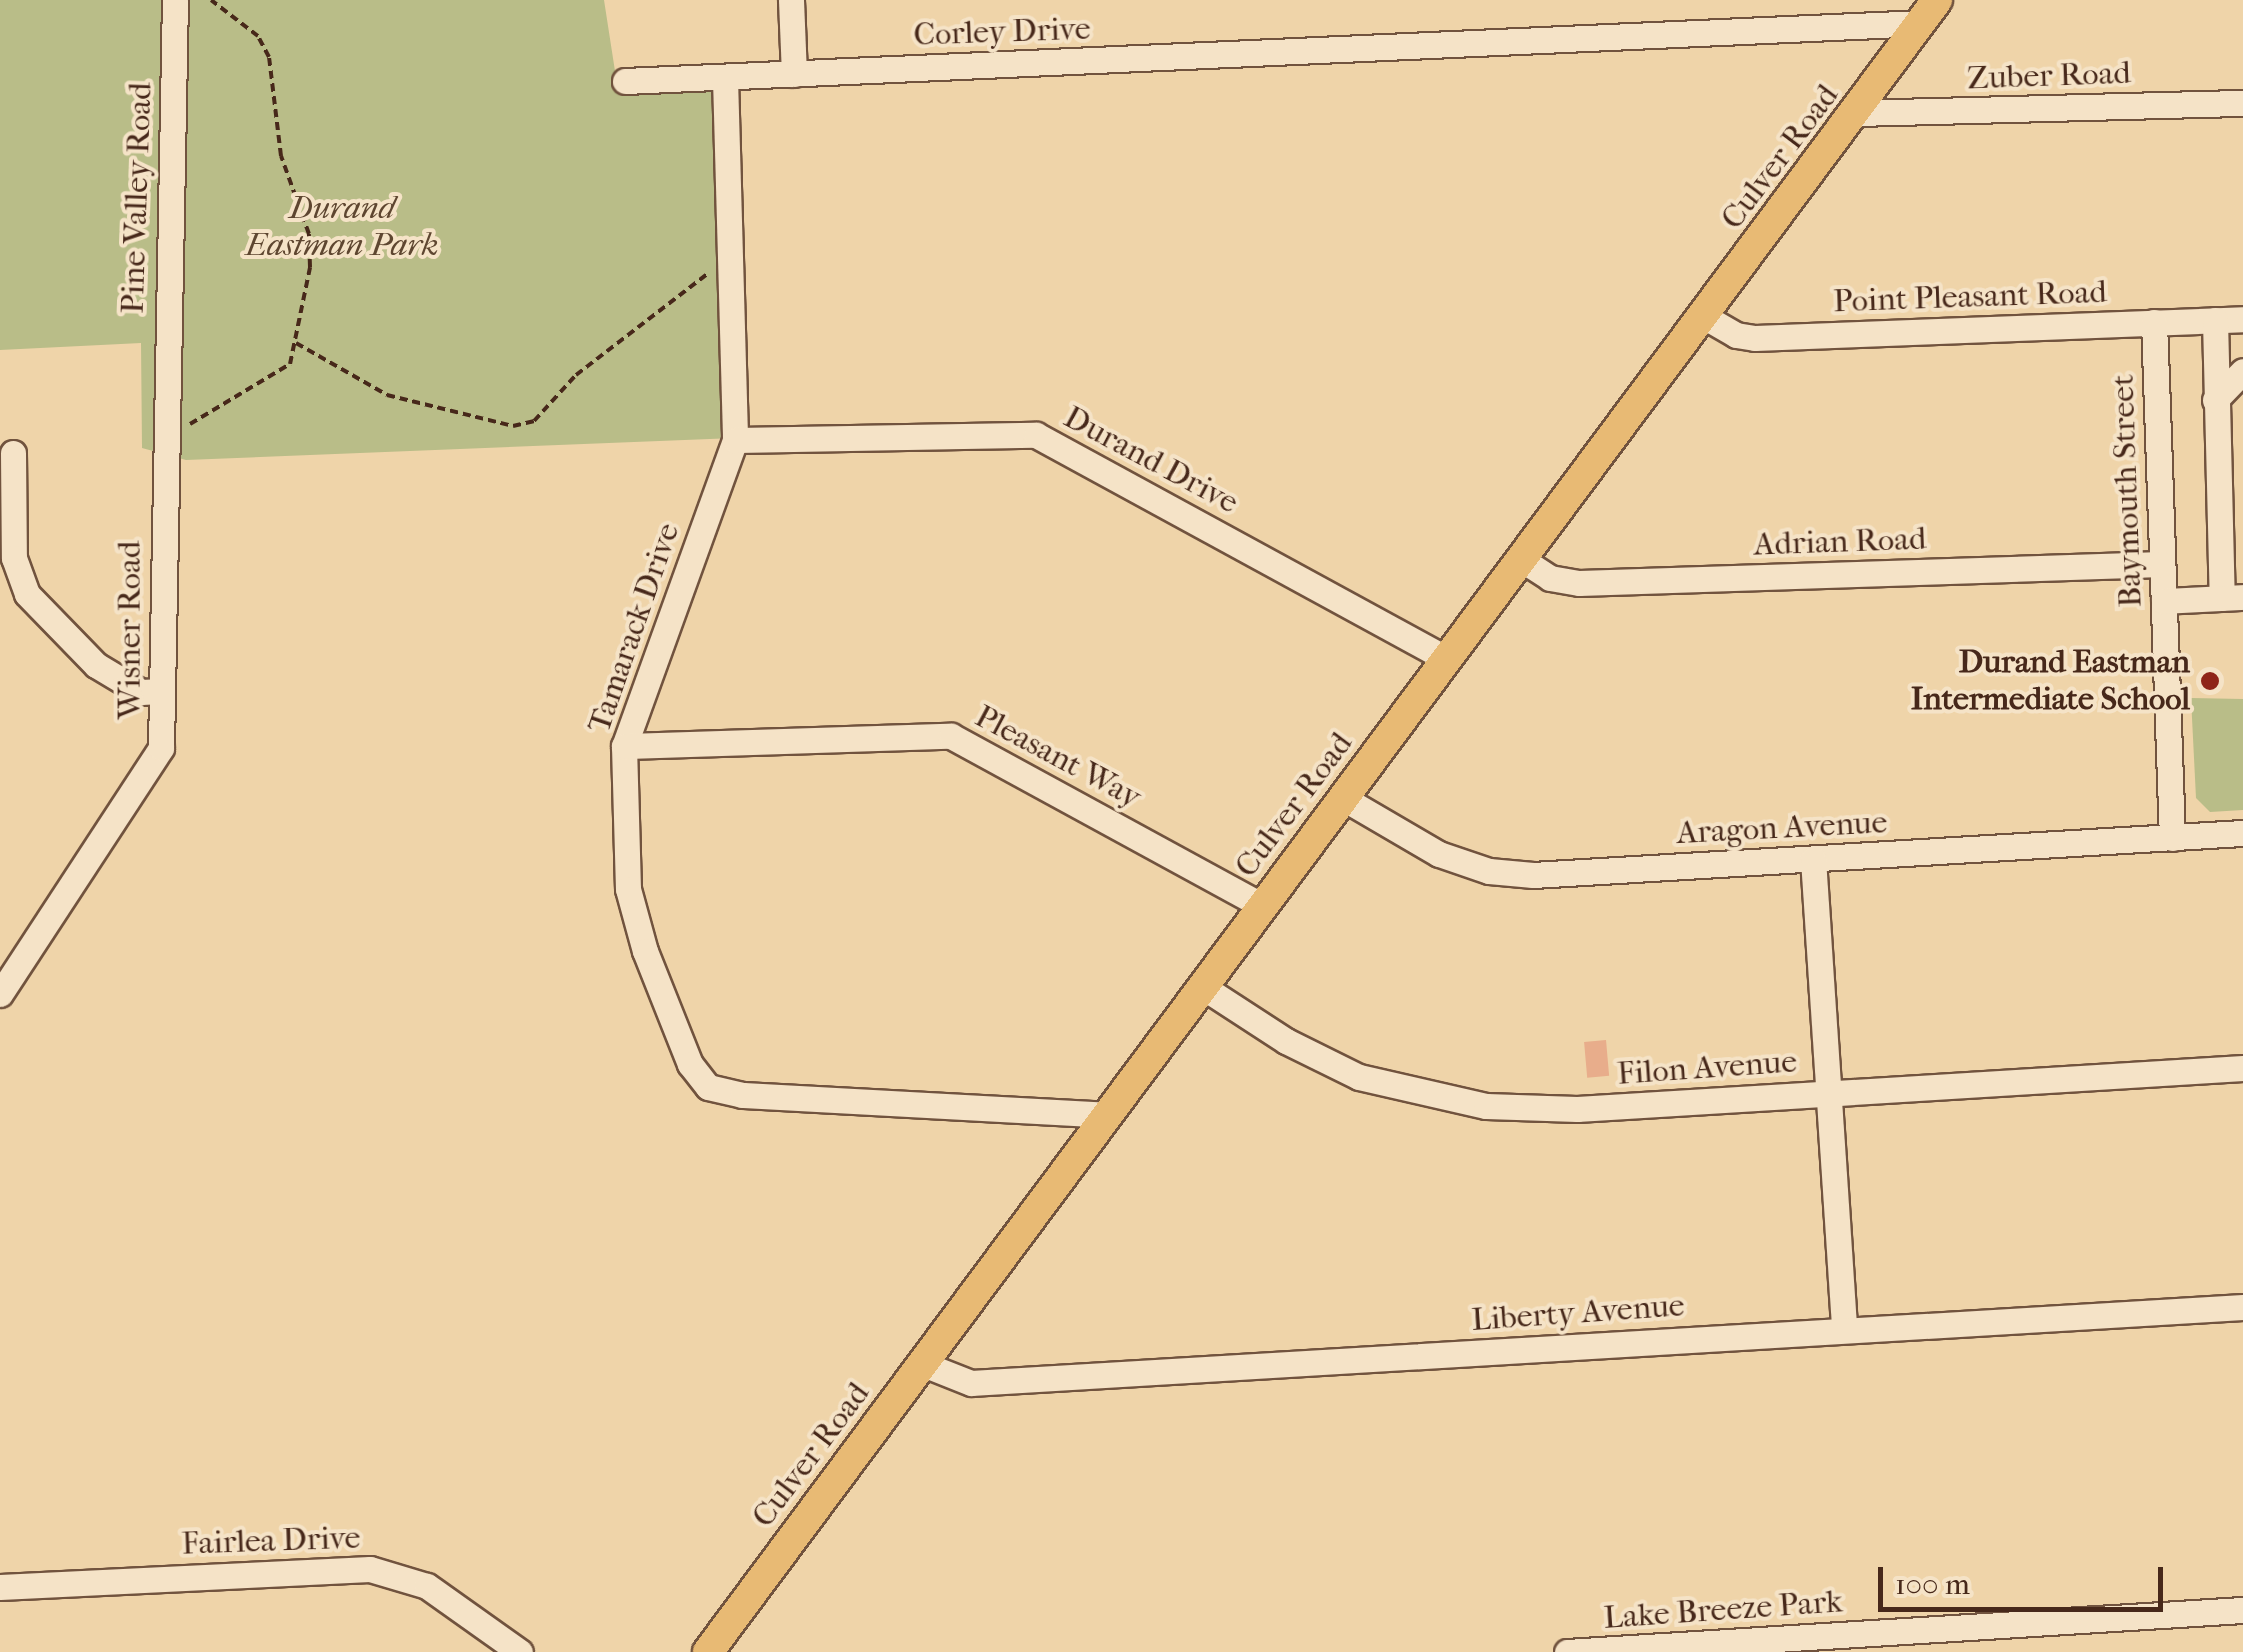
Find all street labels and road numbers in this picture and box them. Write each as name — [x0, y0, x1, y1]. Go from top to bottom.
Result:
street label: Corley Drive — [913, 10, 1091, 54]
street label: Zuber Road — [1966, 54, 2132, 98]
street label: Culver Road — [1713, 77, 1847, 237]
street label: Pine Valley Road — [114, 82, 160, 314]
street label: Point Pleasant Road — [1833, 273, 2107, 321]
street label: Baymouth Street — [2104, 374, 2150, 608]
street label: Durand Drive — [1057, 398, 1245, 522]
street label: Tamarack Drive — [580, 518, 688, 738]
street label: Adrian Road — [1753, 520, 1927, 564]
street label: Wisner Road — [111, 541, 149, 719]
street label: Pleasant Way — [968, 697, 1148, 817]
street label: Culver Road — [1227, 725, 1361, 885]
street label: Aragon Avenue — [1676, 803, 1888, 853]
street label: Filon Avenue — [1616, 1043, 1798, 1093]
street label: Liberty Avenue — [1470, 1286, 1686, 1340]
street label: Culver Road — [744, 1375, 878, 1535]
street label: Fairlea Drive — [181, 1519, 361, 1563]
street label: Lake Breeze Park — [1602, 1583, 1844, 1637]

